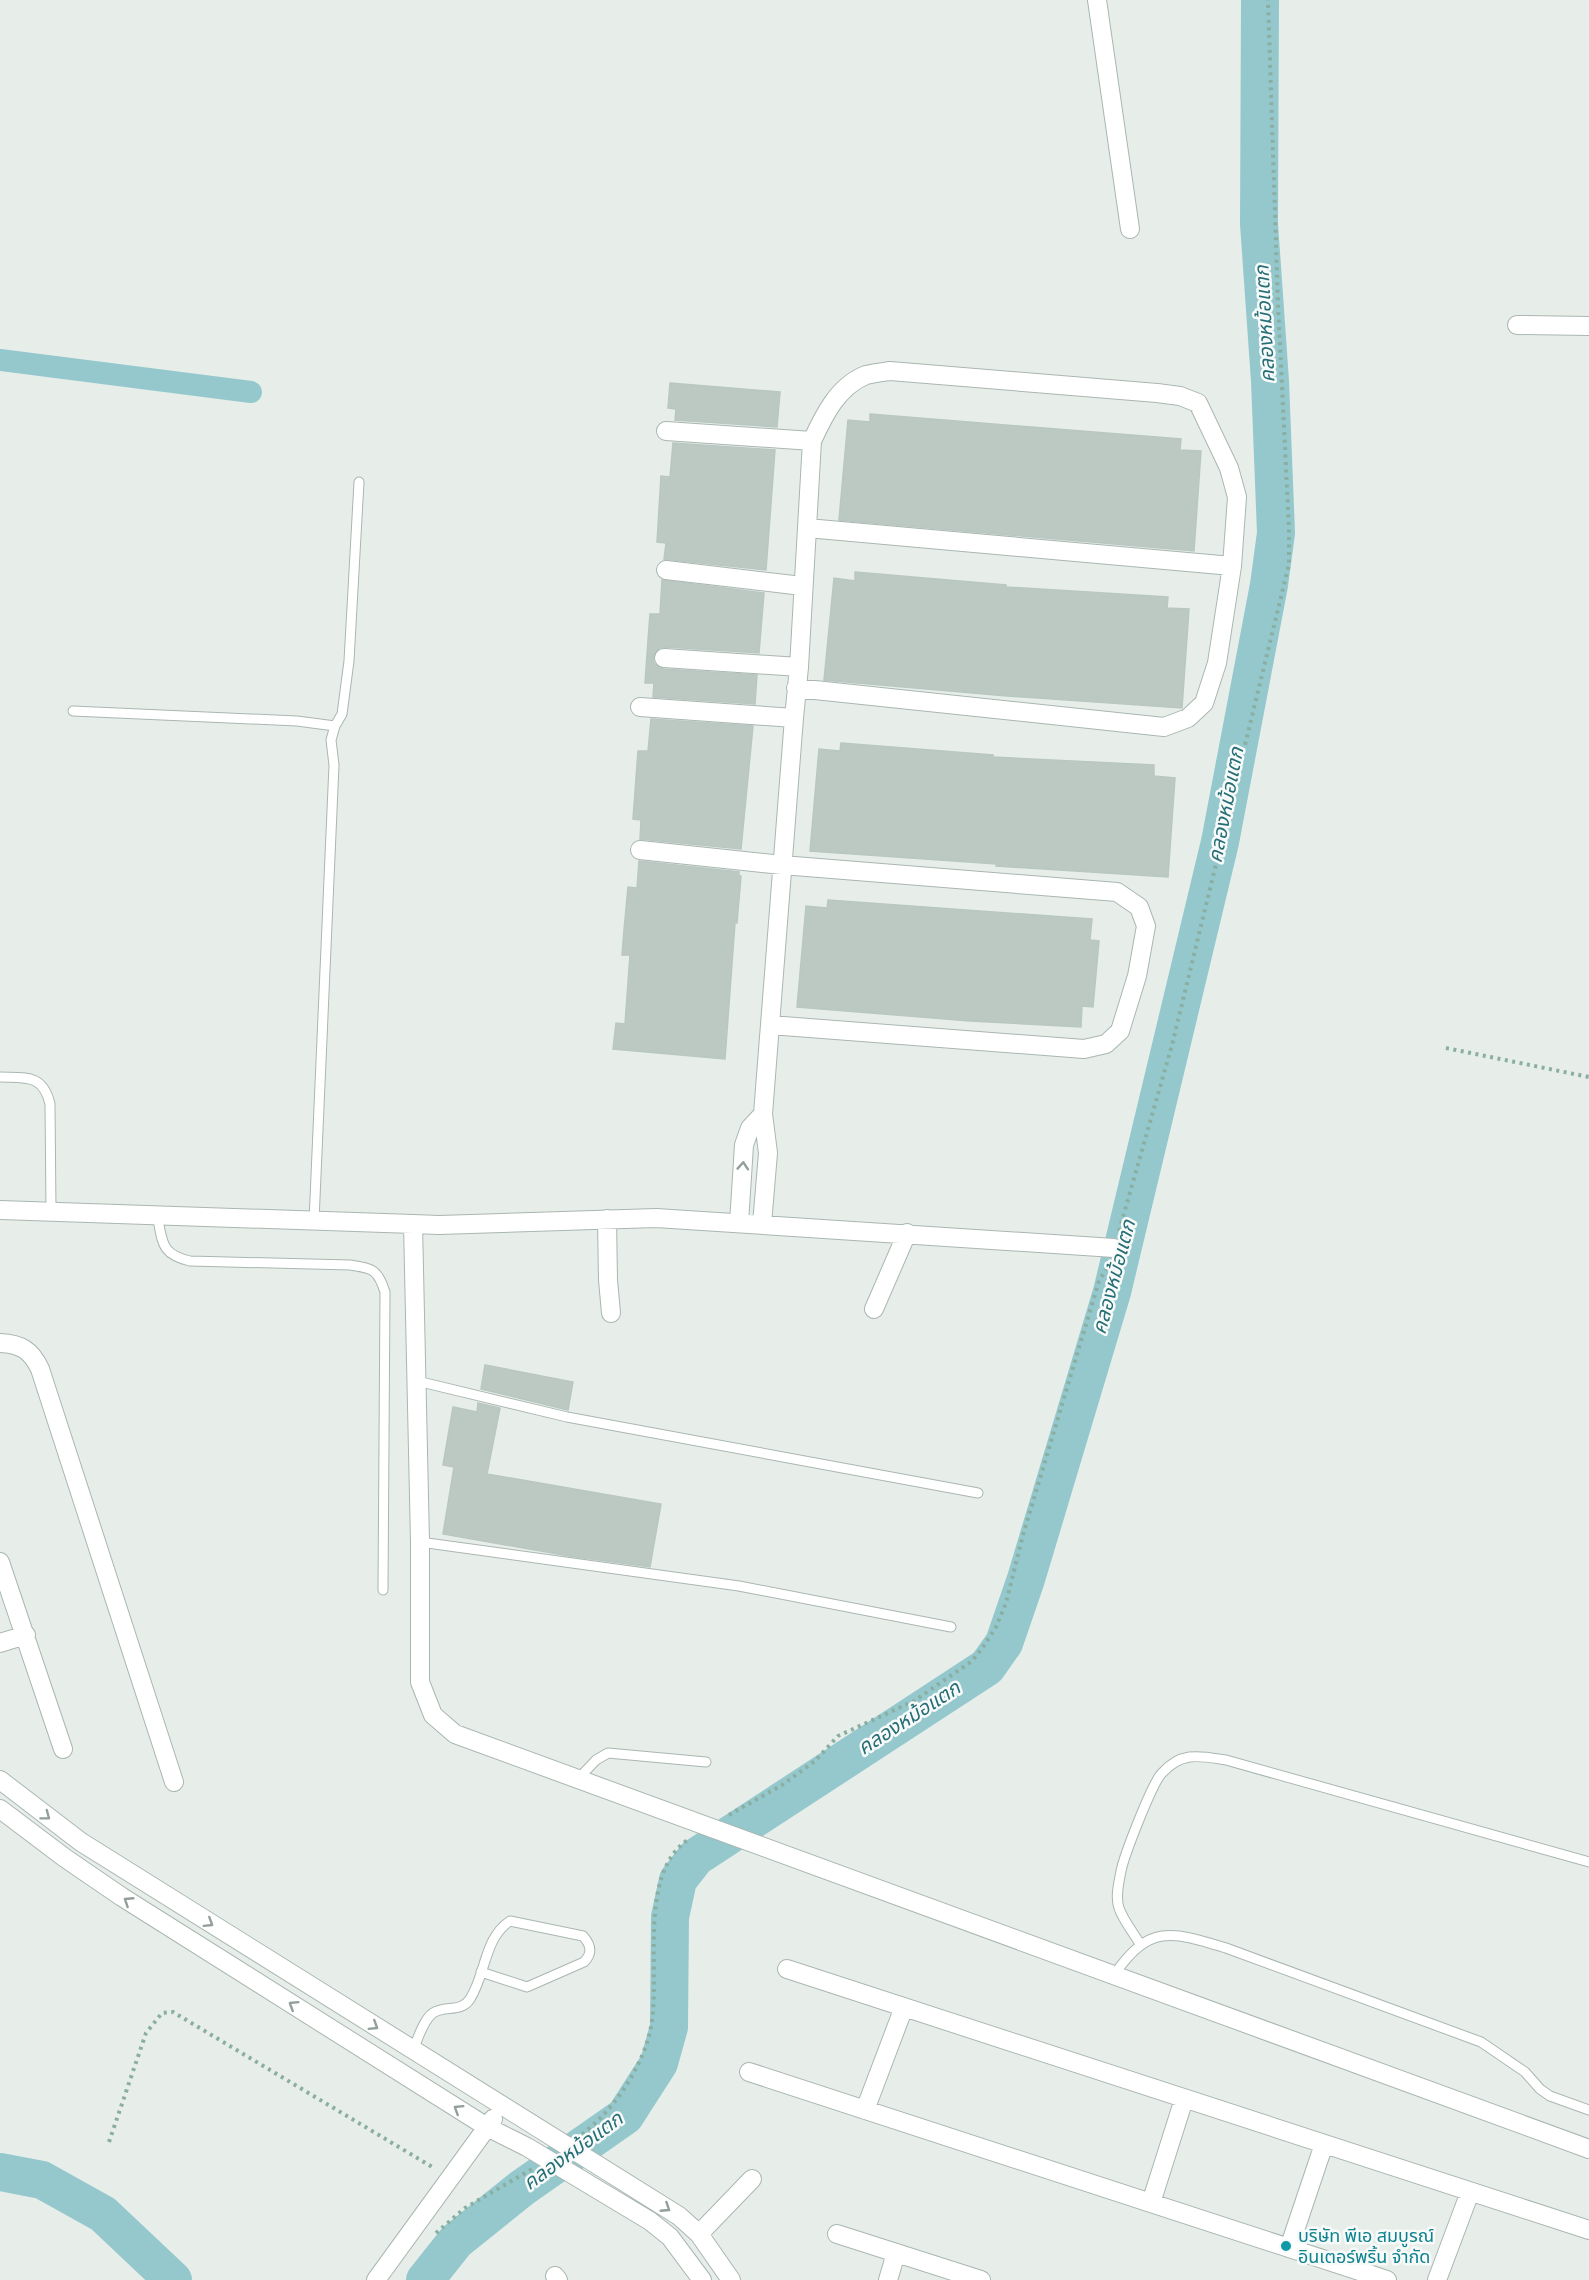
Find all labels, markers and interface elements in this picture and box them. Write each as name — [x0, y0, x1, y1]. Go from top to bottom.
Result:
water label: คลองหม้อแตก — [1250, 264, 1280, 383]
water label: คลองหม้อแตก — [1204, 744, 1249, 865]
one-way arrow — [736, 1161, 749, 1170]
water label: คลองหม้อแตก — [1088, 1216, 1141, 1337]
water label: คลองหม้อแตก — [854, 1676, 965, 1760]
one-way arrow — [39, 1808, 50, 1819]
one-way arrow — [124, 1896, 134, 1908]
one-way arrow — [203, 1915, 213, 1927]
one-way arrow — [289, 2000, 299, 2012]
one-way arrow — [368, 2018, 379, 2029]
one-way arrow — [454, 2104, 464, 2116]
water label: คลองหม้อแตก — [519, 2107, 628, 2195]
one-way arrow — [660, 2200, 670, 2212]
place label: บริษัท พีเอ สมบูรณ์ อินเตอร์พริ้น จำกัด — [1298, 2225, 1434, 2268]
marker: บริษัท พีเอ สมบูรณ์ อินเตอร์พริ้น จำกัด — [1279, 2239, 1293, 2253]

